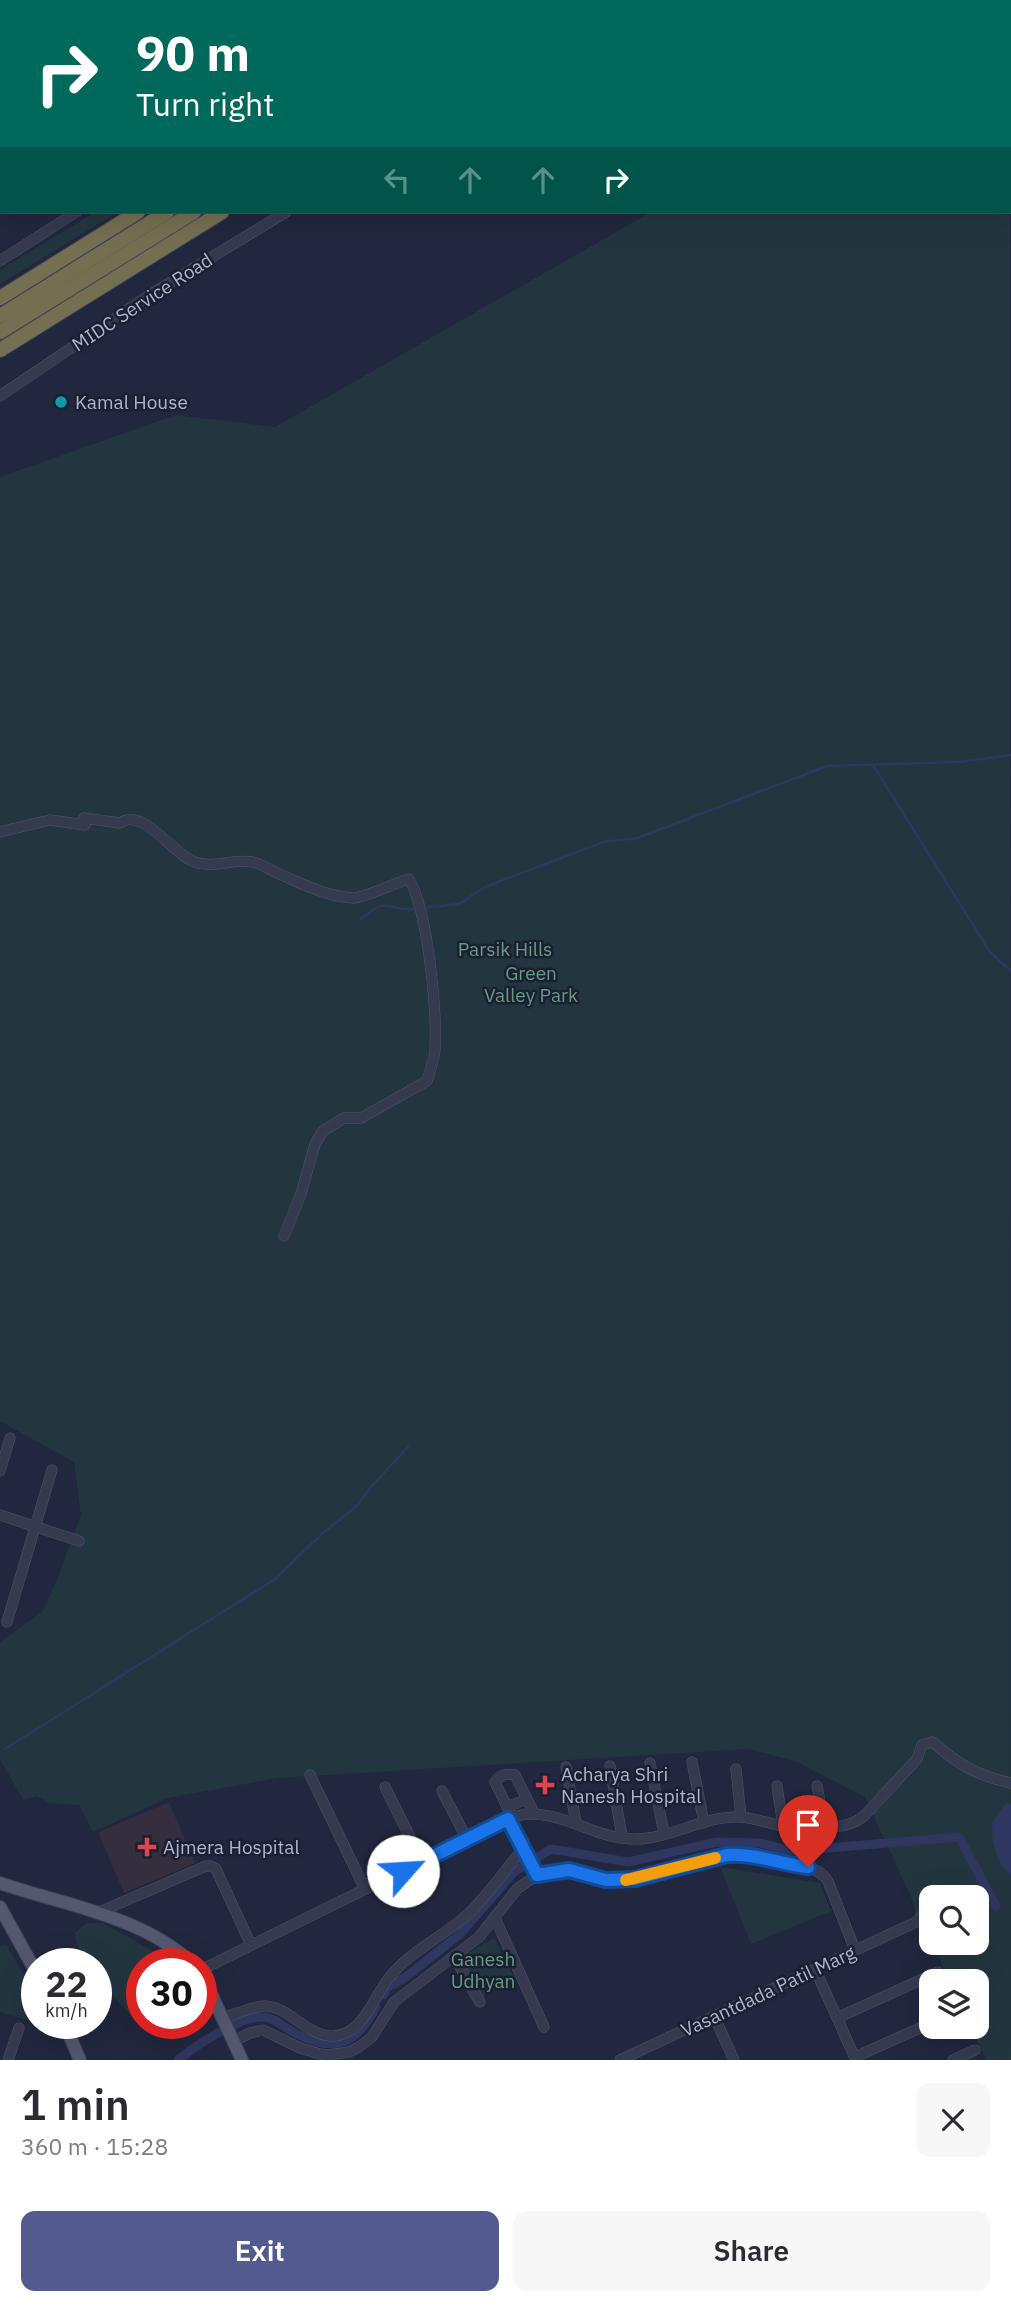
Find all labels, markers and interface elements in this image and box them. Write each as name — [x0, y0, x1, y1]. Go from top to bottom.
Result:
text: 90 m — [136, 21, 250, 84]
icon: right — [21, 28, 112, 119]
text: Turn right — [136, 83, 274, 125]
icon: left — [378, 161, 416, 199]
icon: ahead — [451, 161, 489, 199]
icon: ahead — [524, 161, 562, 199]
icon: right — [597, 161, 635, 199]
street label: MIDC Service Road — [67, 248, 217, 356]
place label: Kamal House — [75, 390, 188, 414]
marker: Kamal House — [53, 394, 69, 410]
park label: Parsik Hills — [458, 937, 552, 961]
park label: Green Valley Park — [484, 961, 578, 1007]
place label: Acharya Shri Nanesh Hospital — [561, 1762, 701, 1808]
marker: Acharya Shri Nanesh Hospital — [535, 1775, 555, 1795]
pin — [778, 1795, 838, 1867]
icon: arrive — [789, 1806, 827, 1844]
position arrow — [366, 1834, 440, 1908]
place label: Ajmera Hospital — [163, 1835, 300, 1859]
marker: Ajmera Hospital — [137, 1837, 157, 1857]
map controls — [919, 1885, 989, 2039]
button: search — [919, 1885, 989, 1955]
street label: Vasantdada Patil Marg — [677, 1940, 859, 2042]
park label: Ganesh Udhyan — [451, 1947, 515, 1993]
speed limit sign: 30 — [126, 1948, 217, 2039]
text: 22 — [45, 1961, 88, 2007]
button: layers — [919, 1969, 989, 2039]
text: km/h — [45, 1999, 88, 2022]
text: 1 min — [21, 2077, 130, 2132]
button: close — [916, 2083, 990, 2157]
text: 360 m · 15:28 — [21, 2131, 168, 2161]
button: Exit — [21, 2211, 499, 2291]
button: Share — [513, 2211, 990, 2291]

